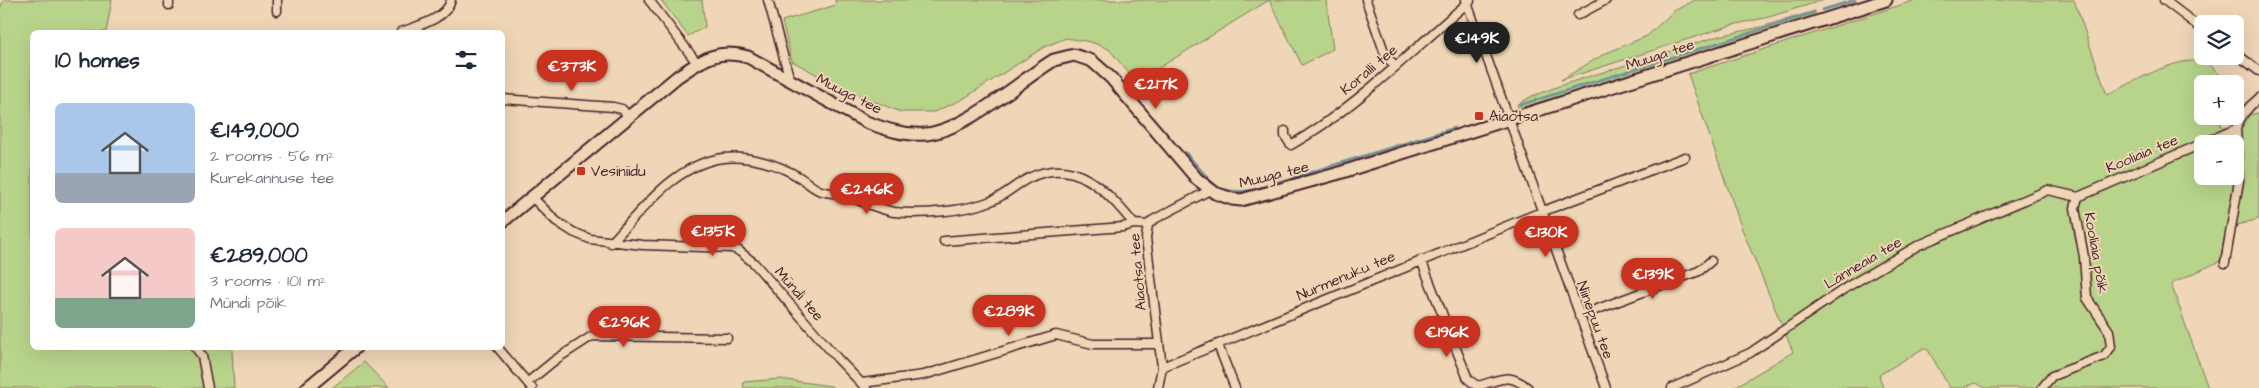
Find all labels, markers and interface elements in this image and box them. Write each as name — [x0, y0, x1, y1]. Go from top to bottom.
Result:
map controls — [2194, 15, 2244, 185]
button: layers — [2194, 15, 2244, 65]
pin: €149K — [1442, 22, 1512, 64]
text: €149K — [1455, 27, 1499, 49]
street label: Muuga tee — [1623, 34, 1697, 77]
street label: Koralli tee — [1336, 40, 1402, 100]
text: 10 homes — [55, 46, 140, 75]
icon: filters — [452, 46, 480, 74]
pin: €373K — [537, 49, 607, 92]
text: €373K — [548, 55, 596, 77]
street label: Muuga tee — [812, 68, 886, 120]
pin: €217K — [1121, 68, 1191, 110]
text: €217K — [1134, 73, 1178, 95]
button: + — [2194, 75, 2244, 125]
place label: Aiaotsa — [1489, 106, 1539, 127]
marker: Aiaotsa — [1473, 110, 1485, 122]
text: €149,000 — [210, 116, 299, 145]
icon: home — [95, 123, 155, 183]
street label: Kooliaia tee — [2103, 129, 2181, 179]
button: − — [2194, 135, 2244, 185]
text: 2 rooms · 56 m² — [210, 145, 334, 167]
street label: Muuga tee — [1237, 156, 1311, 195]
place label: Vesiniidu — [591, 161, 646, 182]
marker: Vesiniidu — [575, 165, 587, 177]
text: Kurekannuse tee — [210, 167, 334, 189]
pin: €246K — [832, 172, 902, 215]
text: €246K — [841, 178, 893, 200]
street label: Kooliaia põik — [2079, 211, 2113, 295]
pin: €135K — [678, 214, 748, 257]
pin: €130K — [1511, 216, 1581, 258]
text: €135K — [691, 220, 735, 242]
text: €130K — [1525, 221, 1567, 243]
street label: Aiaotsa tee — [1124, 232, 1152, 312]
street label: Länneaia tee — [1820, 232, 1906, 294]
text: €289,000 — [210, 241, 308, 270]
street label: Nurmenuku tee — [1293, 246, 1399, 306]
icon: home — [95, 248, 155, 308]
pin: €139K — [1618, 258, 1688, 300]
street label: Mündi tee — [769, 262, 829, 326]
text: €139K — [1632, 263, 1674, 285]
text: 3 rooms · 101 m² — [210, 270, 326, 292]
street label: Niinepuu tee — [1571, 278, 1619, 362]
text: Mündi põik — [210, 292, 287, 314]
pin: €289K — [974, 294, 1044, 337]
text: €289K — [983, 300, 1035, 322]
pin: €296K — [589, 306, 659, 348]
text: €296K — [599, 311, 649, 333]
pin: €196K — [1412, 316, 1482, 358]
text: €196K — [1425, 321, 1469, 343]

